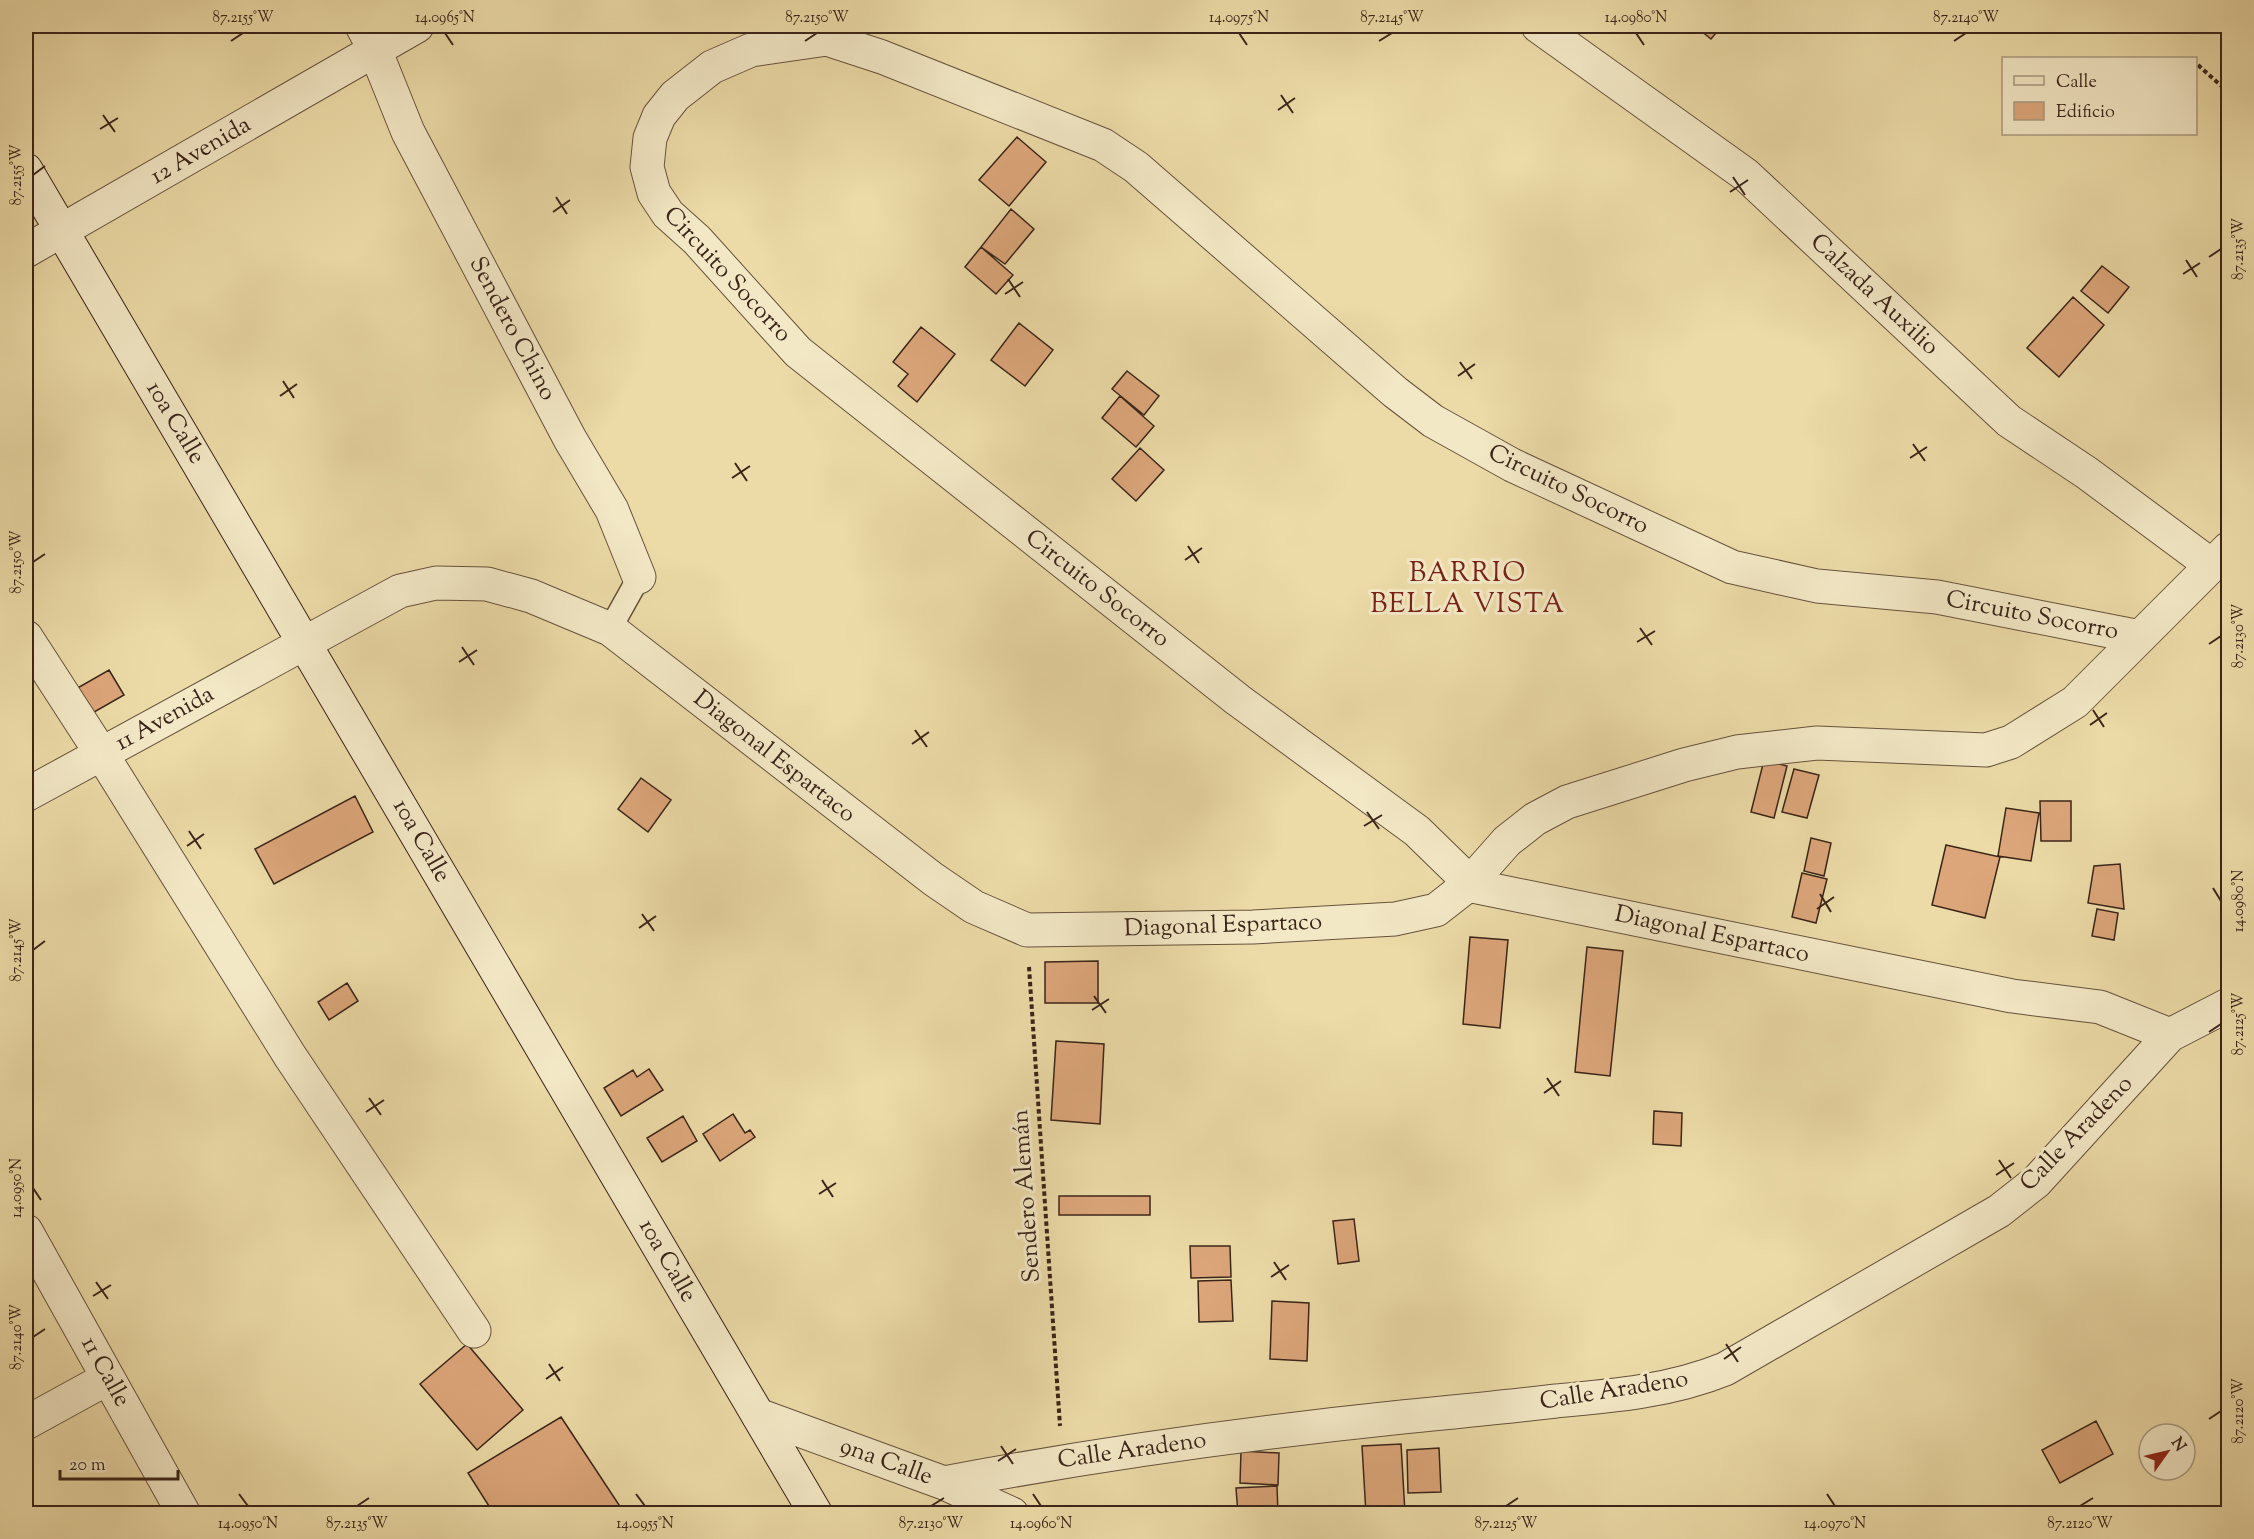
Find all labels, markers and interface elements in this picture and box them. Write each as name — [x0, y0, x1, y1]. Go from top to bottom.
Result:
text: 87.2155°W — [212, 8, 274, 29]
text: 14.0965°N — [415, 8, 475, 29]
text: 87.2150°W — [785, 8, 849, 29]
text: 14.0975°N — [1209, 8, 1269, 29]
text: 87.2145°W — [1360, 8, 1424, 29]
text: 14.0980°N — [1605, 8, 1667, 29]
text: 87.2140°W — [1933, 8, 1999, 29]
legend — [2002, 57, 2197, 135]
text: Calle — [2056, 70, 2097, 96]
text: Edificio — [2056, 100, 2115, 126]
street label: 12 Avenida — [144, 108, 258, 194]
text: 87.2155°W — [7, 144, 28, 206]
street label: Circuito Socorro — [655, 199, 799, 351]
text: 87.2135°W — [2229, 218, 2250, 280]
street label: Calzada Auxilio — [1802, 226, 1946, 364]
street label: Sendero Chino — [460, 251, 564, 407]
street label: 10a Calle — [137, 375, 213, 471]
street label: Circuito Socorro — [1482, 436, 1654, 544]
street label: Circuito Socorro — [1018, 522, 1176, 656]
text: 87.2150°W — [7, 530, 28, 594]
district label: BARRIO BELLA VISTA — [1370, 555, 1566, 625]
street label: Circuito Socorro — [1943, 583, 2121, 649]
text: 87.2130°W — [2229, 603, 2250, 668]
street label: 11 Avenida — [109, 678, 221, 760]
street label: Diagonal Espartaco — [685, 683, 863, 831]
street label: 10a Calle — [383, 793, 459, 889]
text: 14.0980°N — [2229, 870, 2250, 932]
street label: Diagonal Espartaco — [1612, 898, 1812, 972]
street label: Diagonal Espartaco — [1123, 906, 1323, 946]
text: 87.2145°W — [7, 918, 28, 982]
text: 87.2125°W — [2229, 992, 2250, 1055]
street label: Calle Aradeno — [2013, 1068, 2141, 1200]
street label: Sendero Alemán — [1004, 1108, 1050, 1284]
text: 14.0950°N — [7, 1158, 28, 1218]
street label: 10a Calle — [629, 1213, 705, 1309]
text: 87.2140°W — [7, 1304, 28, 1370]
street label: 11 Calle — [72, 1331, 138, 1413]
street label: Calle Aradeno — [1537, 1362, 1691, 1420]
text: 87.2120°W — [2229, 1378, 2250, 1444]
north arrow — [2137, 1422, 2197, 1482]
street label: Calle Aradeno — [1055, 1424, 1209, 1478]
street label: 9na Calle — [835, 1430, 937, 1494]
text: N — [2164, 1433, 2191, 1457]
scale bar — [60, 1443, 178, 1481]
text: 20 m — [69, 1453, 106, 1479]
text: 14.0950°N — [218, 1514, 278, 1535]
text: 87.2135°W — [326, 1514, 388, 1535]
text: 14.0955°N — [616, 1514, 674, 1535]
text: 87.2130°W — [899, 1514, 964, 1535]
text: 14.0960°N — [1010, 1514, 1072, 1535]
text: 87.2125°W — [1475, 1514, 1538, 1535]
text: 14.0970°N — [1804, 1514, 1866, 1535]
text: 87.2120°W — [2047, 1514, 2113, 1535]

